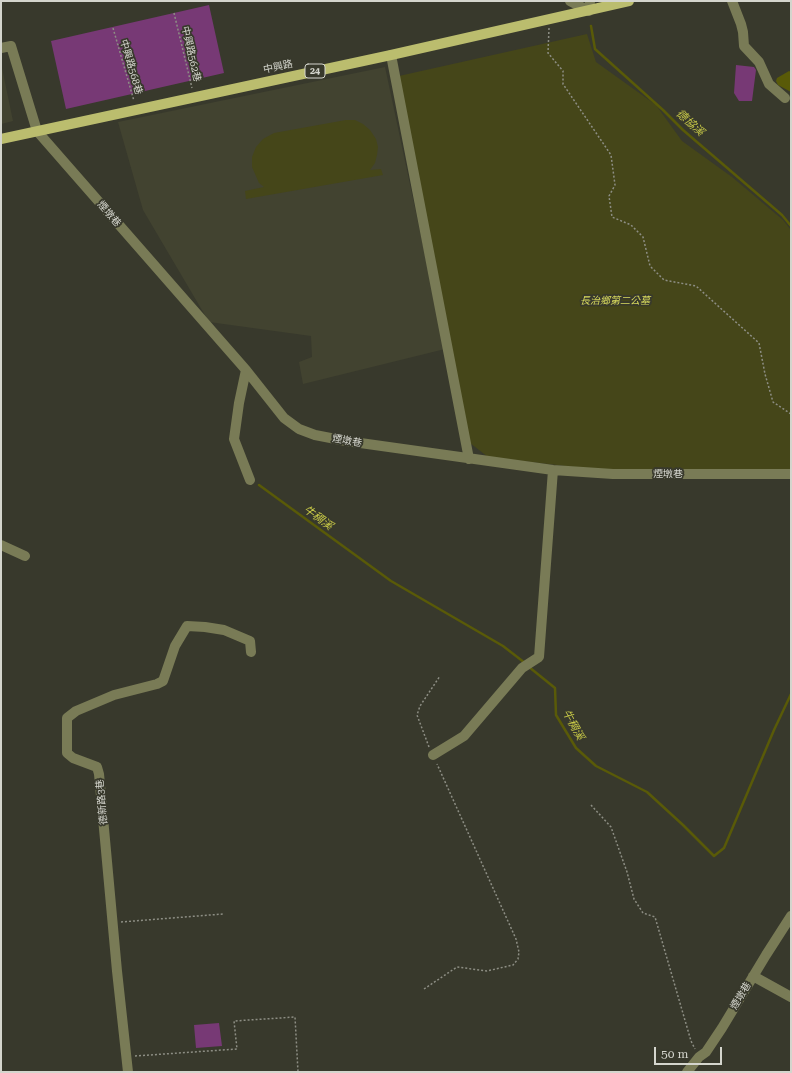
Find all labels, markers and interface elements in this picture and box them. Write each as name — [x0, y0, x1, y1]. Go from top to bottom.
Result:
street label: 中興路562巷 — [179, 25, 203, 83]
street label: 中興路568巷 — [117, 38, 145, 96]
street label: 中興路 — [262, 58, 294, 76]
road number: 24 — [305, 64, 325, 78]
water label: 德協溪 — [673, 107, 707, 139]
street label: 煙墩巷 — [95, 199, 123, 229]
park label: 長治鄉第二公墓 — [580, 295, 650, 307]
street label: 煙墩巷 — [331, 432, 363, 450]
street label: 煙墩巷 — [653, 468, 683, 480]
water label: 牛稠溪 — [301, 503, 335, 533]
water label: 牛稠溪 — [559, 707, 587, 743]
street label: 德新路3巷 — [94, 779, 110, 825]
street label: 煙墩巷 — [728, 980, 754, 1012]
scale bar — [656, 1039, 724, 1065]
text: 50 m — [661, 1047, 688, 1061]

